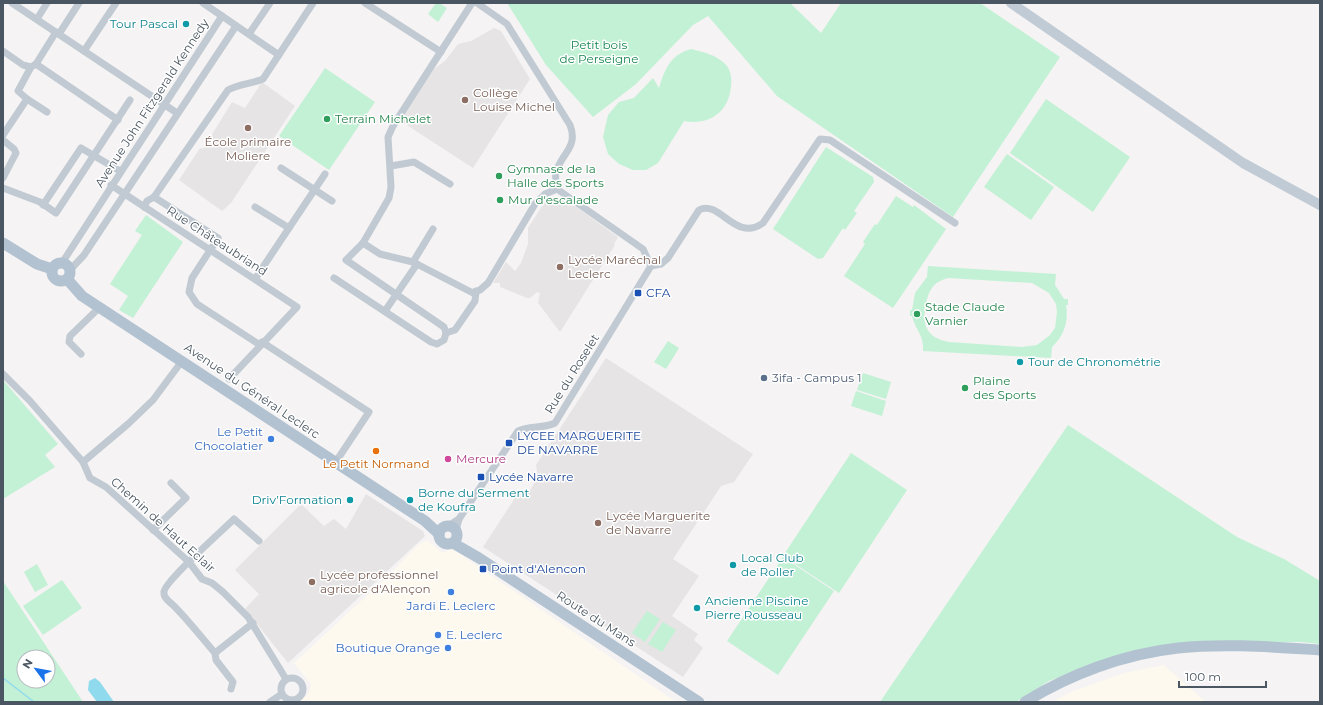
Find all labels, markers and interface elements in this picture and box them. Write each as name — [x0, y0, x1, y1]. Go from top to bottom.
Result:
street label: Avenue John Fitzgerald Kennedy — [91, 15, 212, 190]
place label: Tour Pascal — [110, 16, 178, 31]
marker: Tour Pascal — [181, 19, 191, 29]
park label: Petit bois de Perseigne — [560, 37, 638, 66]
place label: Collège Louise Michel — [473, 85, 555, 114]
marker: Collège Louise Michel — [460, 95, 470, 105]
place label: Terrain Michelet — [335, 111, 431, 126]
marker: Terrain Michelet — [322, 114, 332, 124]
marker: École primaire Moliere — [243, 123, 253, 133]
place label: École primaire Moliere — [205, 134, 291, 163]
place label: Gymnase de la Halle des Sports — [507, 161, 604, 190]
marker: Gymnase de la Halle des Sports — [494, 171, 504, 181]
place label: Mur d'escalade — [508, 192, 599, 207]
marker: Mur d'escalade — [495, 195, 505, 205]
street label: Rue Châteaubriand — [164, 202, 270, 279]
place label: Lycée Maréchal Leclerc — [568, 252, 661, 281]
marker: Lycée Maréchal Leclerc — [555, 262, 565, 272]
place label: CFA — [646, 285, 671, 300]
marker: CFA — [633, 288, 643, 298]
place label: Stade Claude Varnier — [925, 299, 1005, 328]
marker: Stade Claude Varnier — [912, 309, 922, 319]
street label: Rue du Roselet — [541, 331, 602, 416]
street label: Avenue du Général Leclerc — [182, 340, 323, 442]
place label: Tour de Chronométrie — [1028, 354, 1161, 369]
marker: Tour de Chronométrie — [1015, 357, 1025, 367]
place label: 3ifa - Campus 1 — [772, 370, 862, 385]
marker: 3ifa - Campus 1 — [759, 373, 769, 383]
place label: Plaine des Sports — [973, 373, 1036, 402]
marker: Plaine des Sports — [960, 383, 970, 393]
place label: Le Petit Chocolatier — [194, 424, 263, 453]
place label: LYCEE MARGUERITE DE NAVARRE — [517, 428, 641, 457]
marker: Le Petit Chocolatier — [266, 434, 276, 444]
marker: LYCEE MARGUERITE DE NAVARRE — [504, 438, 514, 448]
marker: Le Petit Normand — [371, 446, 381, 456]
place label: Mercure — [456, 451, 506, 466]
marker: Mercure — [443, 454, 453, 464]
place label: Le Petit Normand — [322, 456, 430, 471]
place label: Lycée Navarre — [489, 469, 573, 484]
marker: Lycée Navarre — [476, 472, 486, 482]
street label: Chemin de Haut Eclair — [108, 474, 219, 576]
place label: Borne du Serment de Koufra — [418, 485, 530, 514]
place label: Driv’Formation — [252, 492, 342, 507]
marker: Driv’Formation — [345, 495, 355, 505]
marker: Borne du Serment de Koufra — [405, 495, 415, 505]
place label: Lycée Marguerite de Navarre — [606, 508, 710, 537]
marker: Lycée Marguerite de Navarre — [593, 518, 603, 528]
place label: Local Club de Roller — [741, 550, 804, 579]
marker: Local Club de Roller — [728, 560, 738, 570]
place label: Point d'Alencon — [491, 561, 586, 576]
marker: Point d'Alencon — [478, 564, 488, 574]
place label: Lycée professionnel agricole d'Alençon — [320, 567, 438, 596]
marker: Lycée professionnel agricole d'Alençon — [307, 577, 317, 587]
marker: Jardi E. Leclerc — [446, 587, 456, 597]
street label: Route du Mans — [554, 587, 639, 650]
place label: Ancienne Piscine Pierre Rousseau — [705, 593, 808, 622]
place label: Jardi E. Leclerc — [406, 598, 496, 613]
marker: Ancienne Piscine Pierre Rousseau — [692, 603, 702, 613]
place label: E. Leclerc — [446, 627, 503, 642]
marker: E. Leclerc — [433, 630, 443, 640]
place label: Boutique Orange — [336, 640, 440, 655]
marker: Boutique Orange — [443, 643, 453, 653]
north arrow — [16, 649, 56, 689]
text: N — [19, 656, 36, 671]
scale bar — [1179, 663, 1266, 689]
text: 100 m — [1185, 669, 1221, 684]

